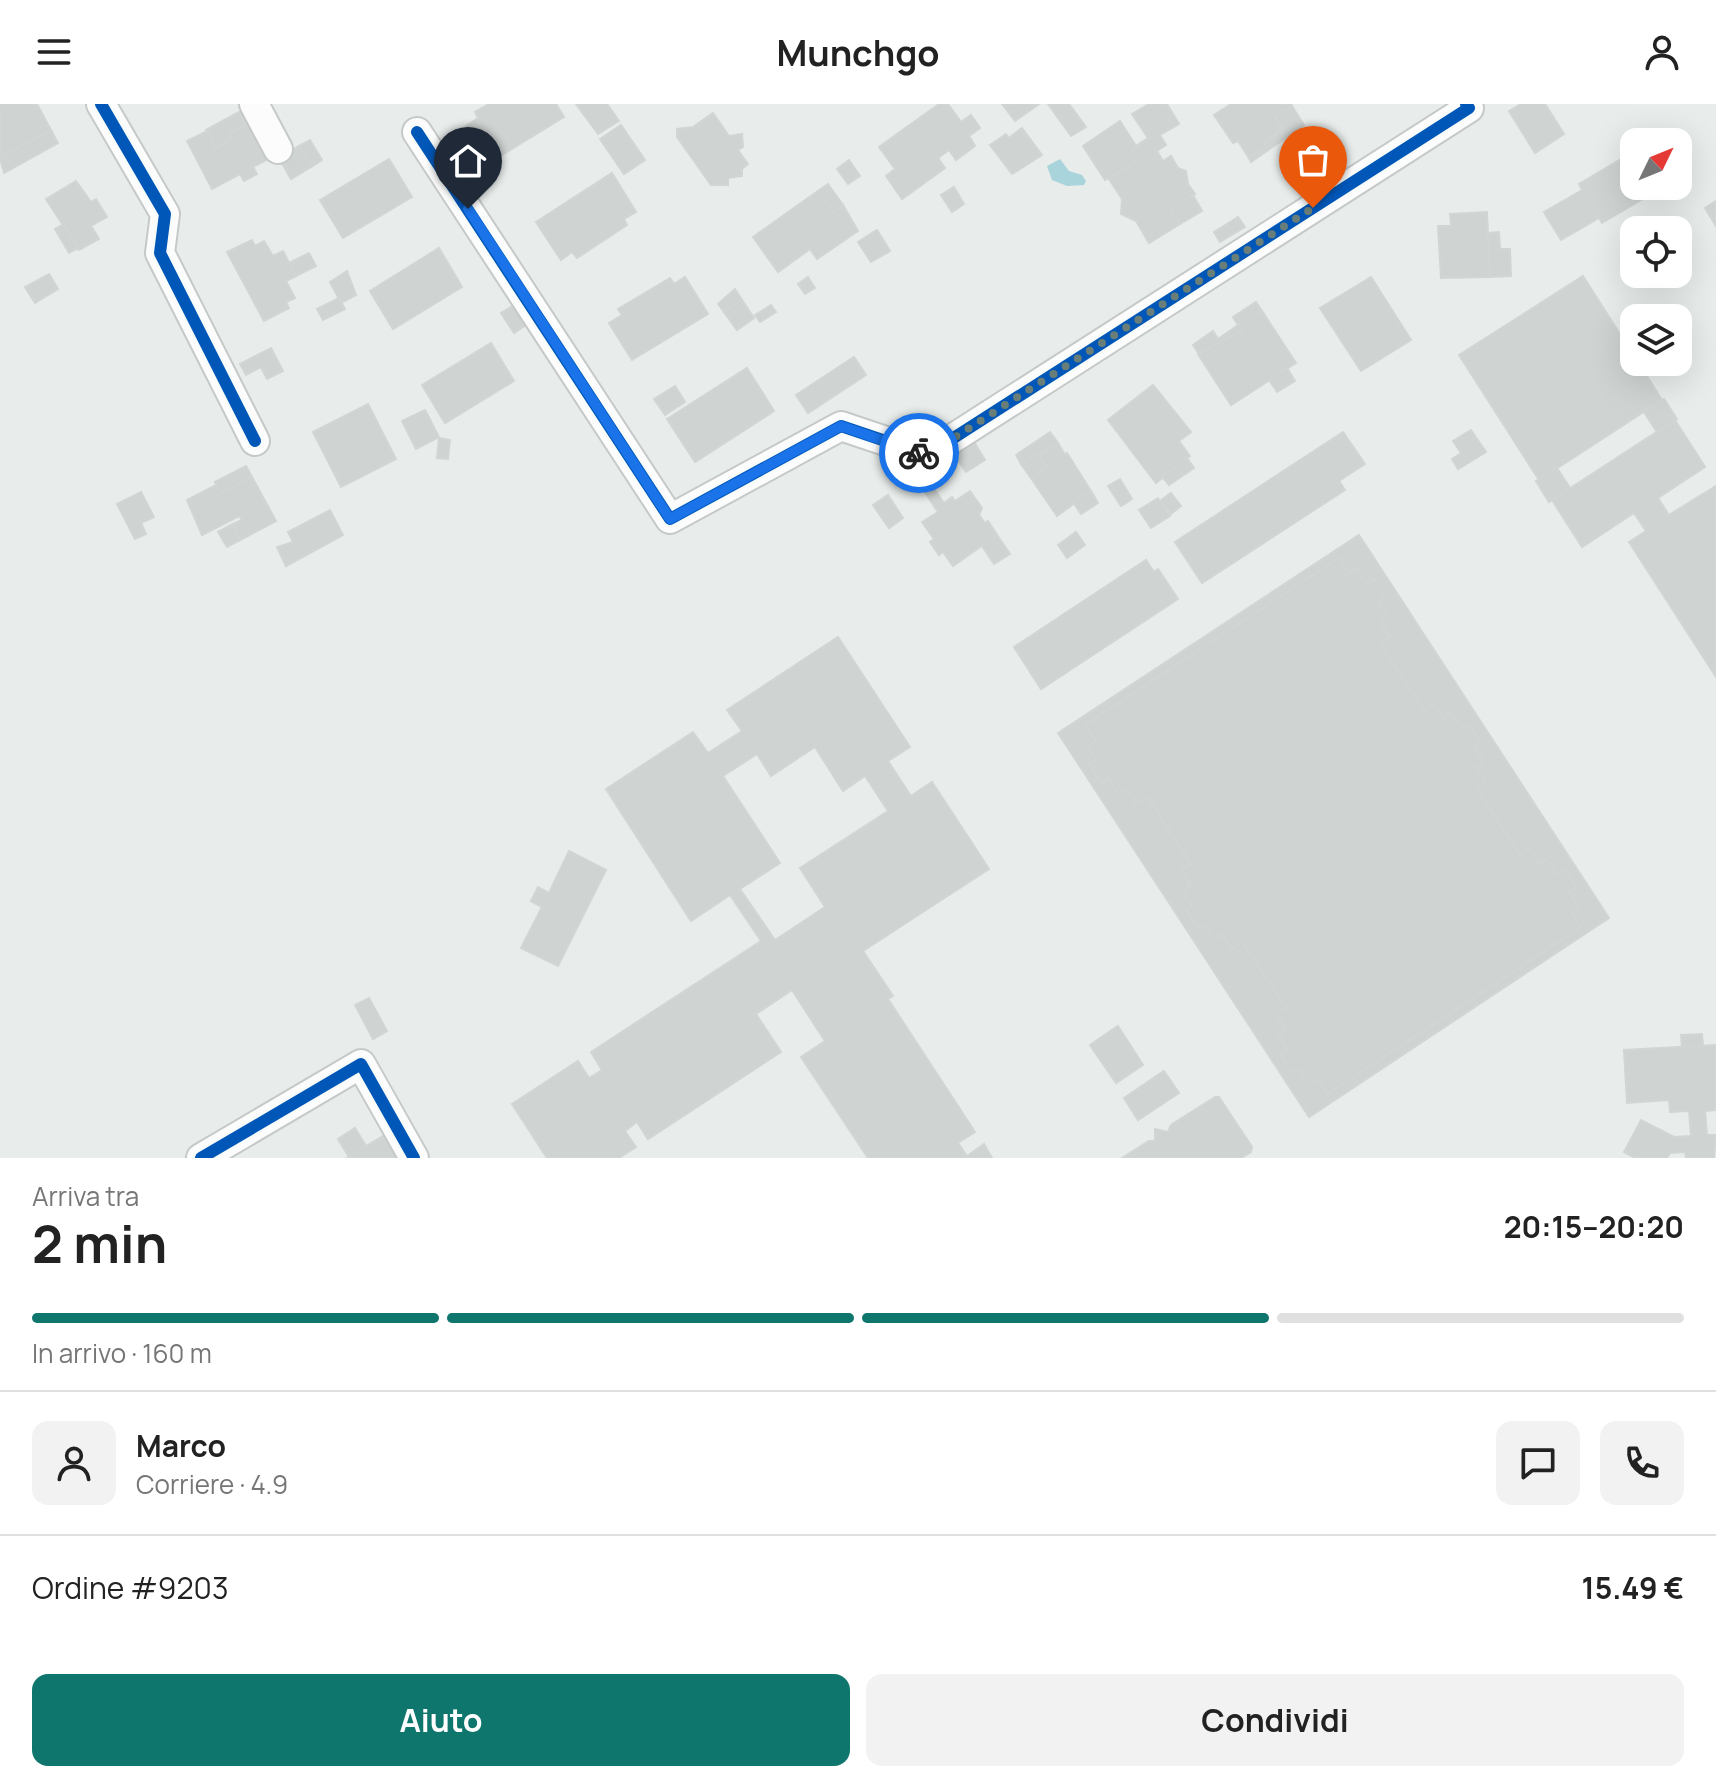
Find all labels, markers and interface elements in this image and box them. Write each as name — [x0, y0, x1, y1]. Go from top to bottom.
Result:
text: Munchgo — [776, 28, 940, 77]
icon: menu — [32, 30, 76, 74]
icon: person — [1640, 30, 1684, 74]
pin — [1279, 126, 1347, 208]
pin — [434, 127, 502, 209]
north arrow — [1620, 128, 1692, 200]
map controls — [1620, 128, 1692, 376]
icon: bag — [1291, 138, 1335, 182]
icon: home — [446, 139, 490, 183]
button: locate — [1620, 216, 1692, 288]
button: layers — [1620, 304, 1692, 376]
courier — [879, 413, 959, 493]
icon: bike — [897, 431, 941, 475]
text: Arriva tra — [32, 1178, 139, 1214]
text: 20:15–20:20 — [1504, 1206, 1684, 1247]
text: 2 min — [32, 1208, 167, 1279]
text: In arrivo · 160 m — [32, 1335, 212, 1371]
button: person — [32, 1421, 116, 1505]
button: chat — [1496, 1421, 1580, 1505]
button: phone — [1600, 1421, 1684, 1505]
text: Marco — [136, 1425, 226, 1466]
text: Corriere · 4.9 — [136, 1466, 288, 1502]
text: Ordine #9203 — [32, 1567, 228, 1608]
text: 15.49 € — [1582, 1567, 1684, 1608]
button: Aiuto — [32, 1674, 850, 1766]
button: Condividi — [866, 1674, 1684, 1766]

